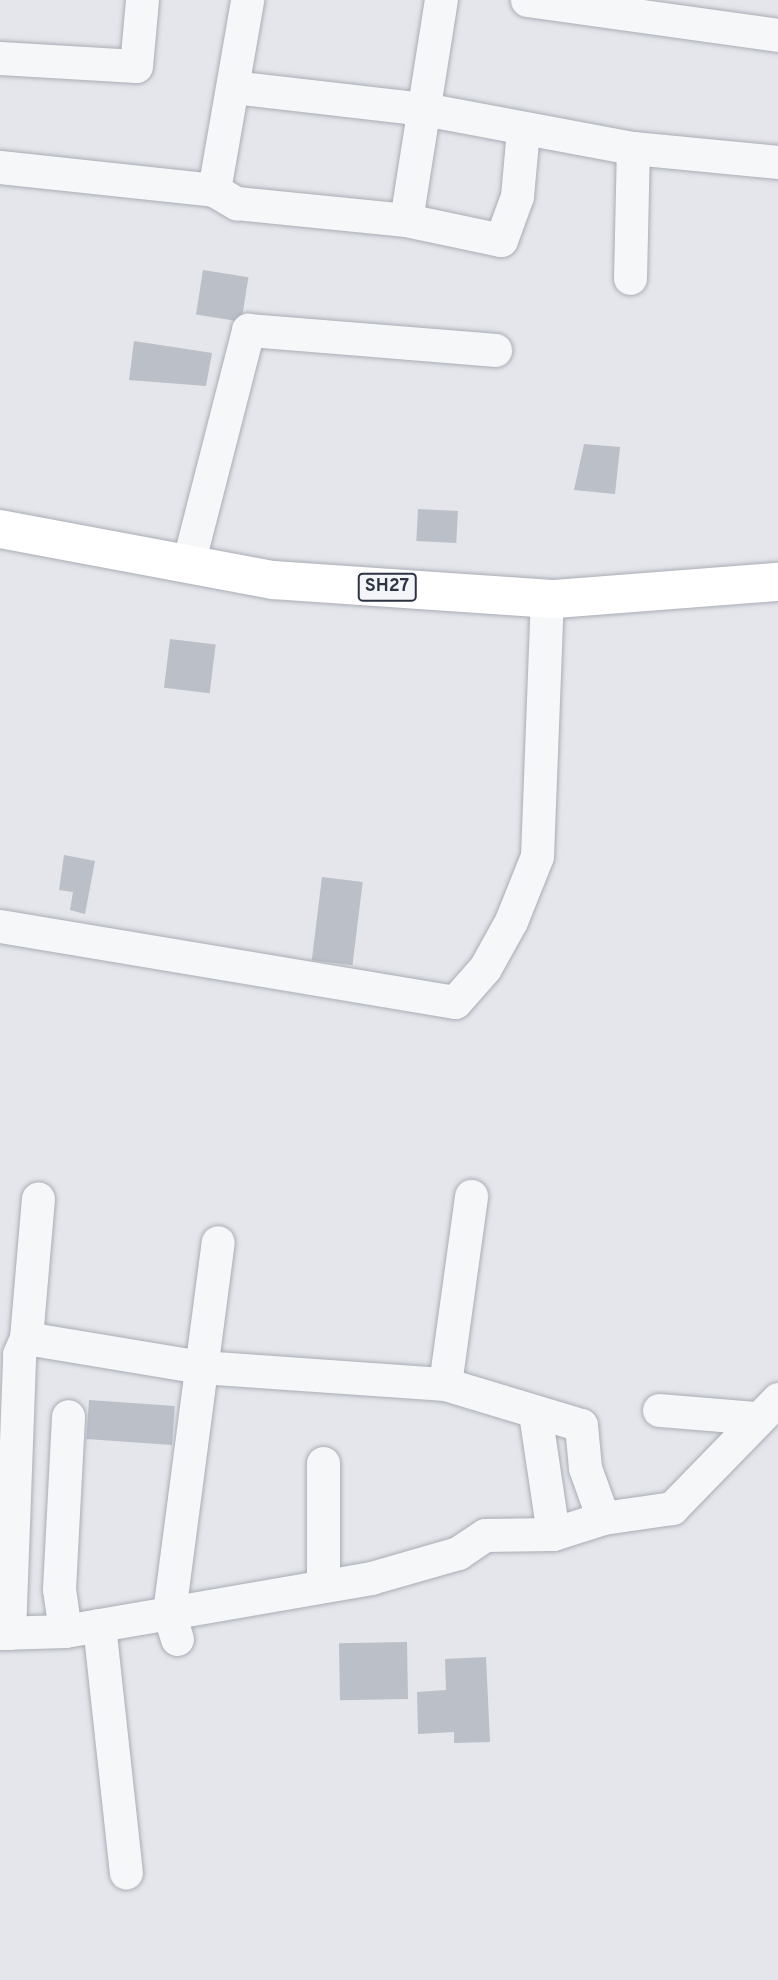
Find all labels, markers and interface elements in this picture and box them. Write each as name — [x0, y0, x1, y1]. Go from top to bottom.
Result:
road number: SH27 — [357, 572, 417, 602]

